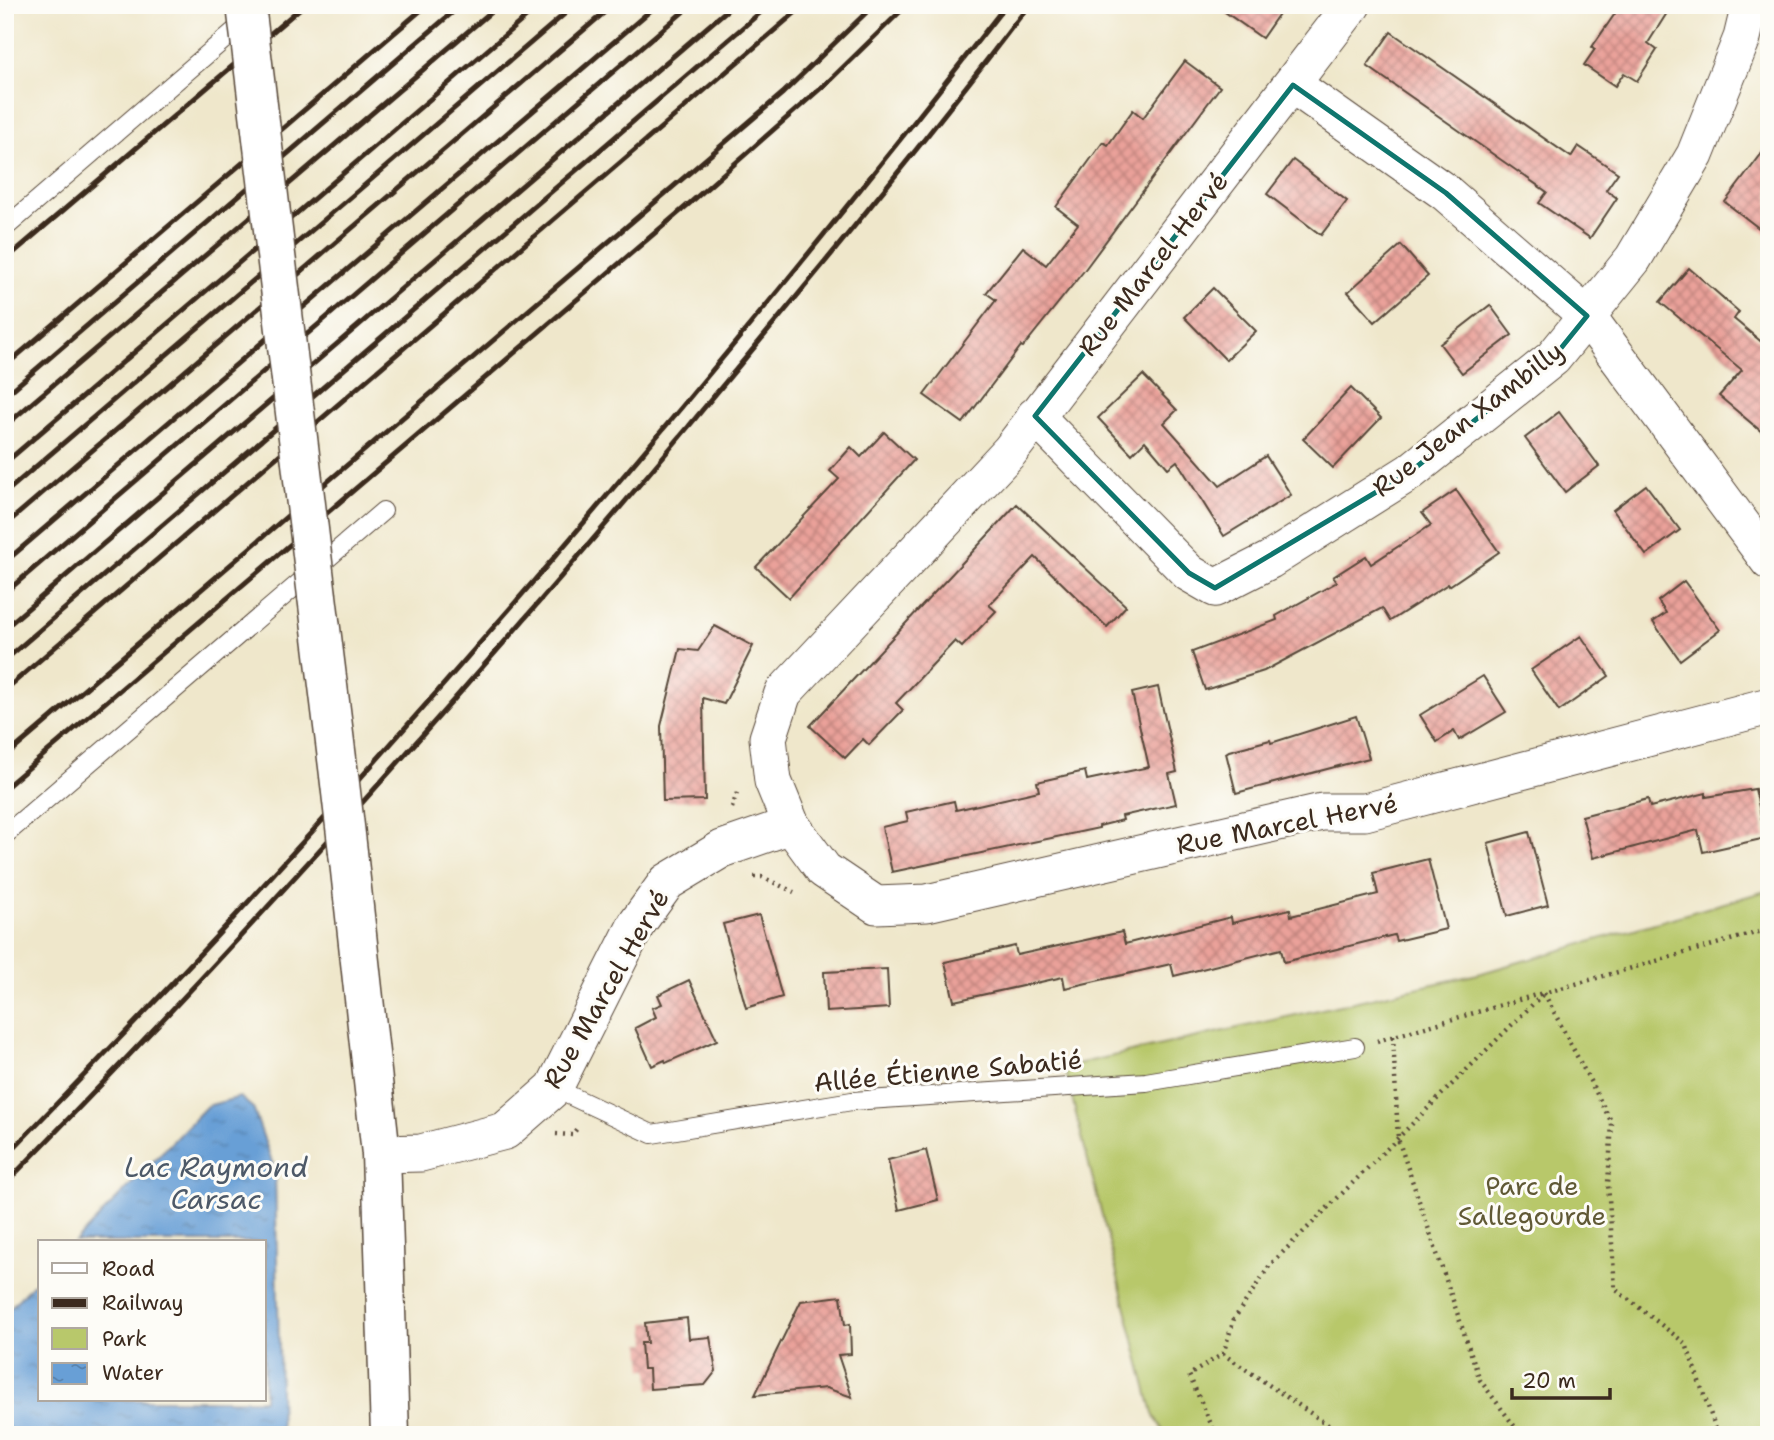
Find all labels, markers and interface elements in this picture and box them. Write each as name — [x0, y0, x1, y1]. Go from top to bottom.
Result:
street label: Rue Marcel Hervé — [1070, 164, 1236, 363]
street label: Rue Jean Xambilly — [1365, 333, 1570, 504]
street label: Rue Marcel Hervé — [1173, 785, 1400, 862]
street label: Rue Marcel Hervé — [534, 883, 677, 1095]
street label: Allée Étienne Sabatié — [812, 1041, 1084, 1100]
water label: Lac Raymond Carsac — [124, 1148, 308, 1218]
park label: Parc de Sallegourde — [1458, 1168, 1606, 1233]
legend — [38, 1240, 266, 1402]
text: Road — [102, 1255, 155, 1283]
text: Railway — [102, 1289, 184, 1317]
text: Park — [102, 1325, 147, 1353]
scale bar — [1512, 1356, 1610, 1400]
text: Water — [102, 1359, 164, 1387]
text: 20 m — [1522, 1367, 1576, 1395]

